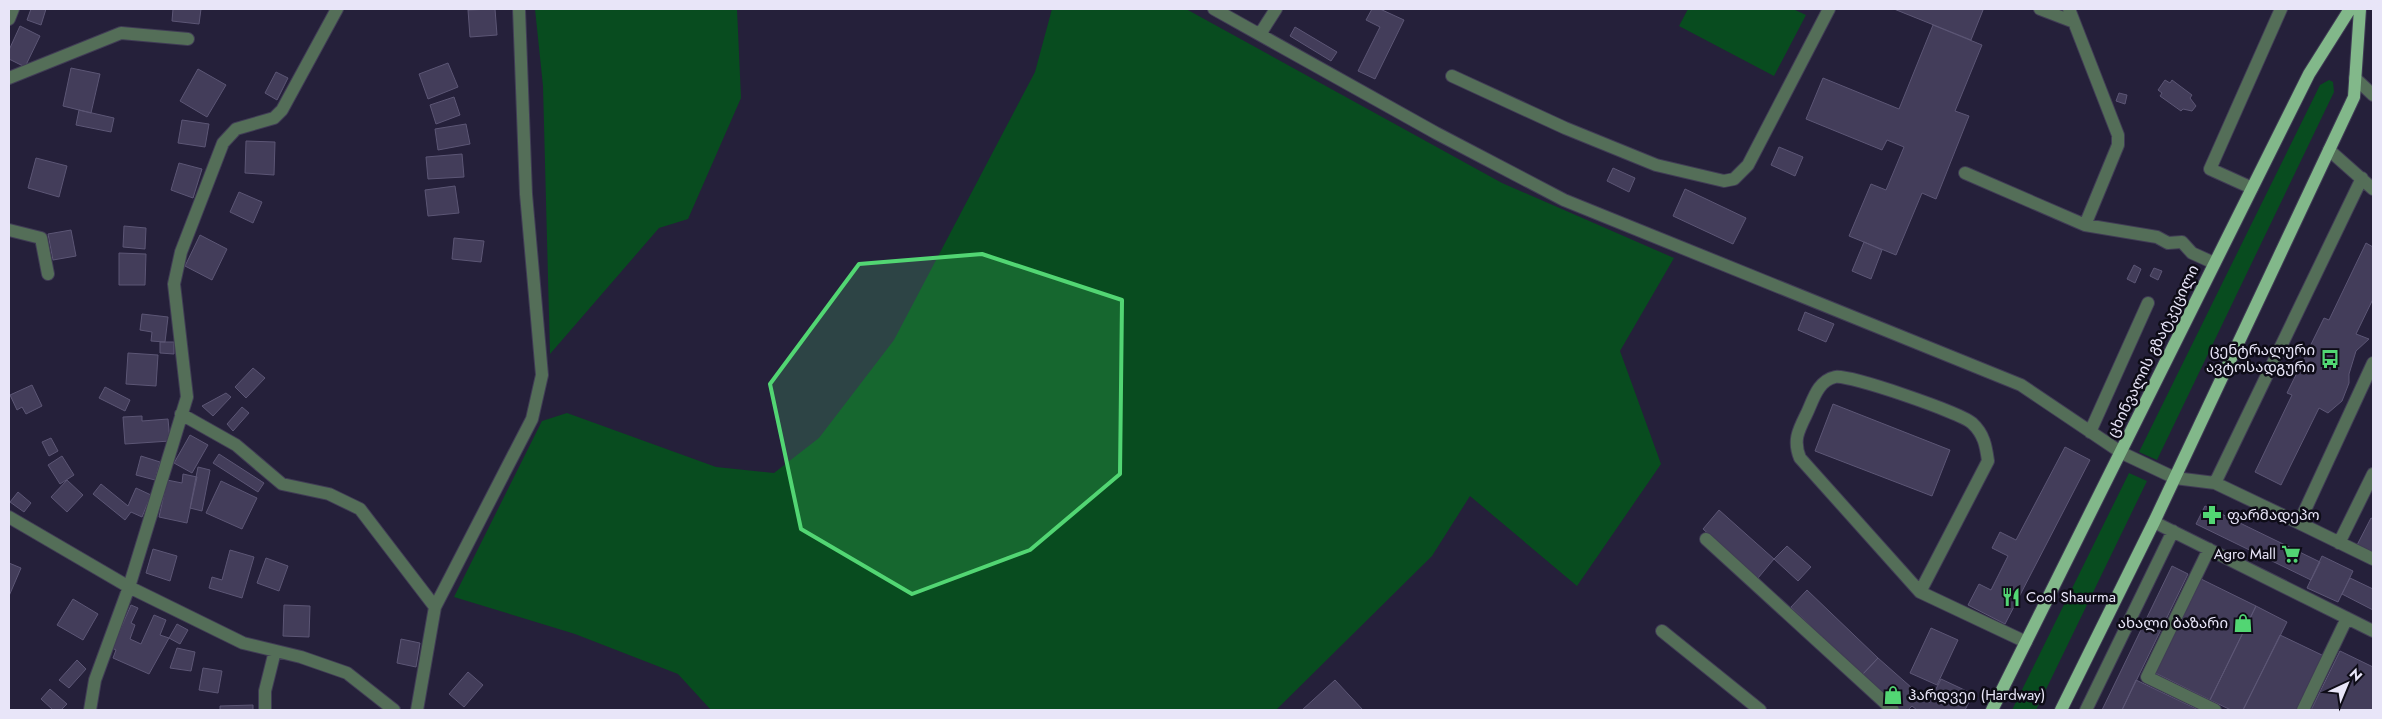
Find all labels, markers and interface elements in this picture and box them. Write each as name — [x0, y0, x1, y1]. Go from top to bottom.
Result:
street label: ცხინვალის გზატკეცილი — [2102, 261, 2204, 441]
place label: ცენტრალური ავტოსადგური — [2206, 339, 2315, 378]
bus stop icon: ცენტრალური ავტოსადგური — [2319, 348, 2341, 370]
pharmacy icon: ფარმადეპო — [2201, 504, 2223, 526]
place label: ფარმადეპო — [2227, 504, 2320, 526]
place label: Agro Mall — [2214, 543, 2276, 565]
supermarket icon: Agro Mall — [2280, 543, 2302, 565]
restaurant icon: Cool Shaurma — [2000, 586, 2022, 608]
place label: Cool Shaurma — [2026, 586, 2116, 608]
place label: ახალი ბაზარი — [2118, 612, 2228, 634]
shop icon: ახალი ბაზარი — [2232, 612, 2254, 634]
north arrow — [2322, 659, 2372, 709]
text: N — [2345, 664, 2367, 686]
shop icon: ჰარდვეი (Hardway) — [1882, 684, 1904, 706]
place label: ჰარდვეი (Hardway) — [1908, 684, 2045, 706]

